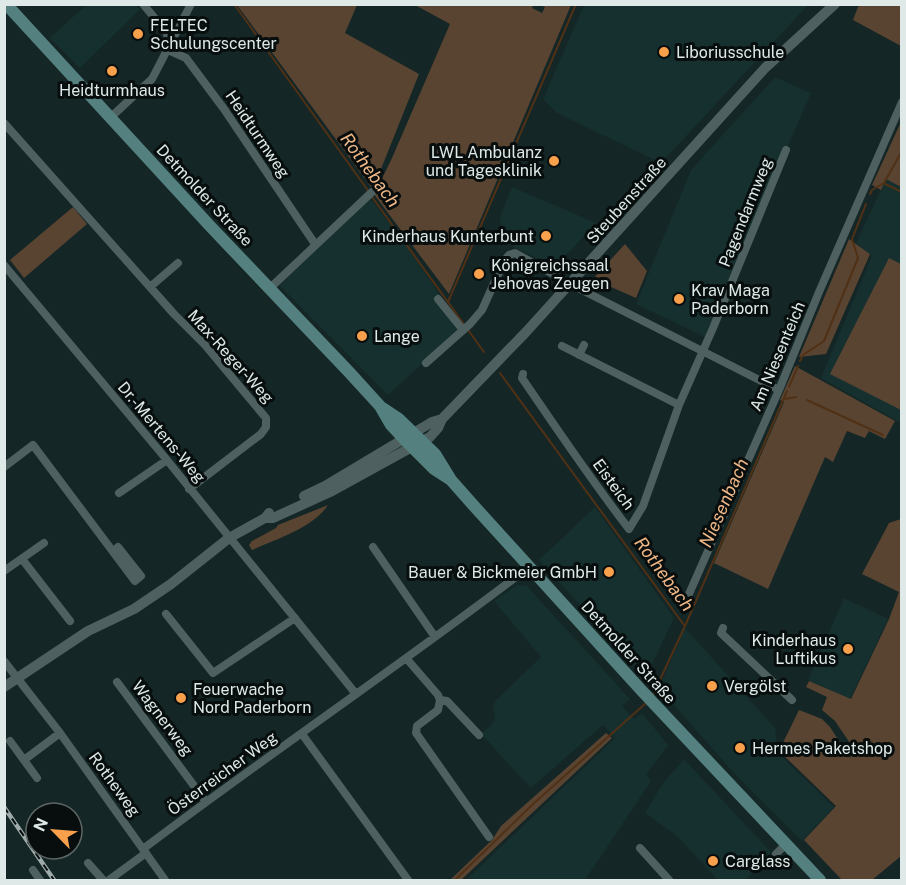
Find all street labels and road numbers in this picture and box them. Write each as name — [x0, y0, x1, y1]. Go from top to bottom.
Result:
street label: Heidturmweg — [221, 87, 294, 182]
street label: Detmolder Straße — [153, 141, 257, 250]
street label: Steubenstraße — [582, 153, 670, 248]
street label: Pagendarmweg — [715, 155, 776, 270]
street label: Am Niesenteich — [746, 299, 809, 414]
street label: Max-Reger-Weg — [184, 306, 278, 407]
street label: Dr.-Mertens-Weg — [114, 378, 209, 487]
street label: Eisteich — [589, 455, 638, 514]
street label: Detmolder Straße — [577, 597, 680, 708]
street label: Wagnerweg — [128, 677, 197, 760]
street label: Österreicher Weg — [163, 727, 281, 819]
street label: Rotheweg — [85, 748, 144, 820]

